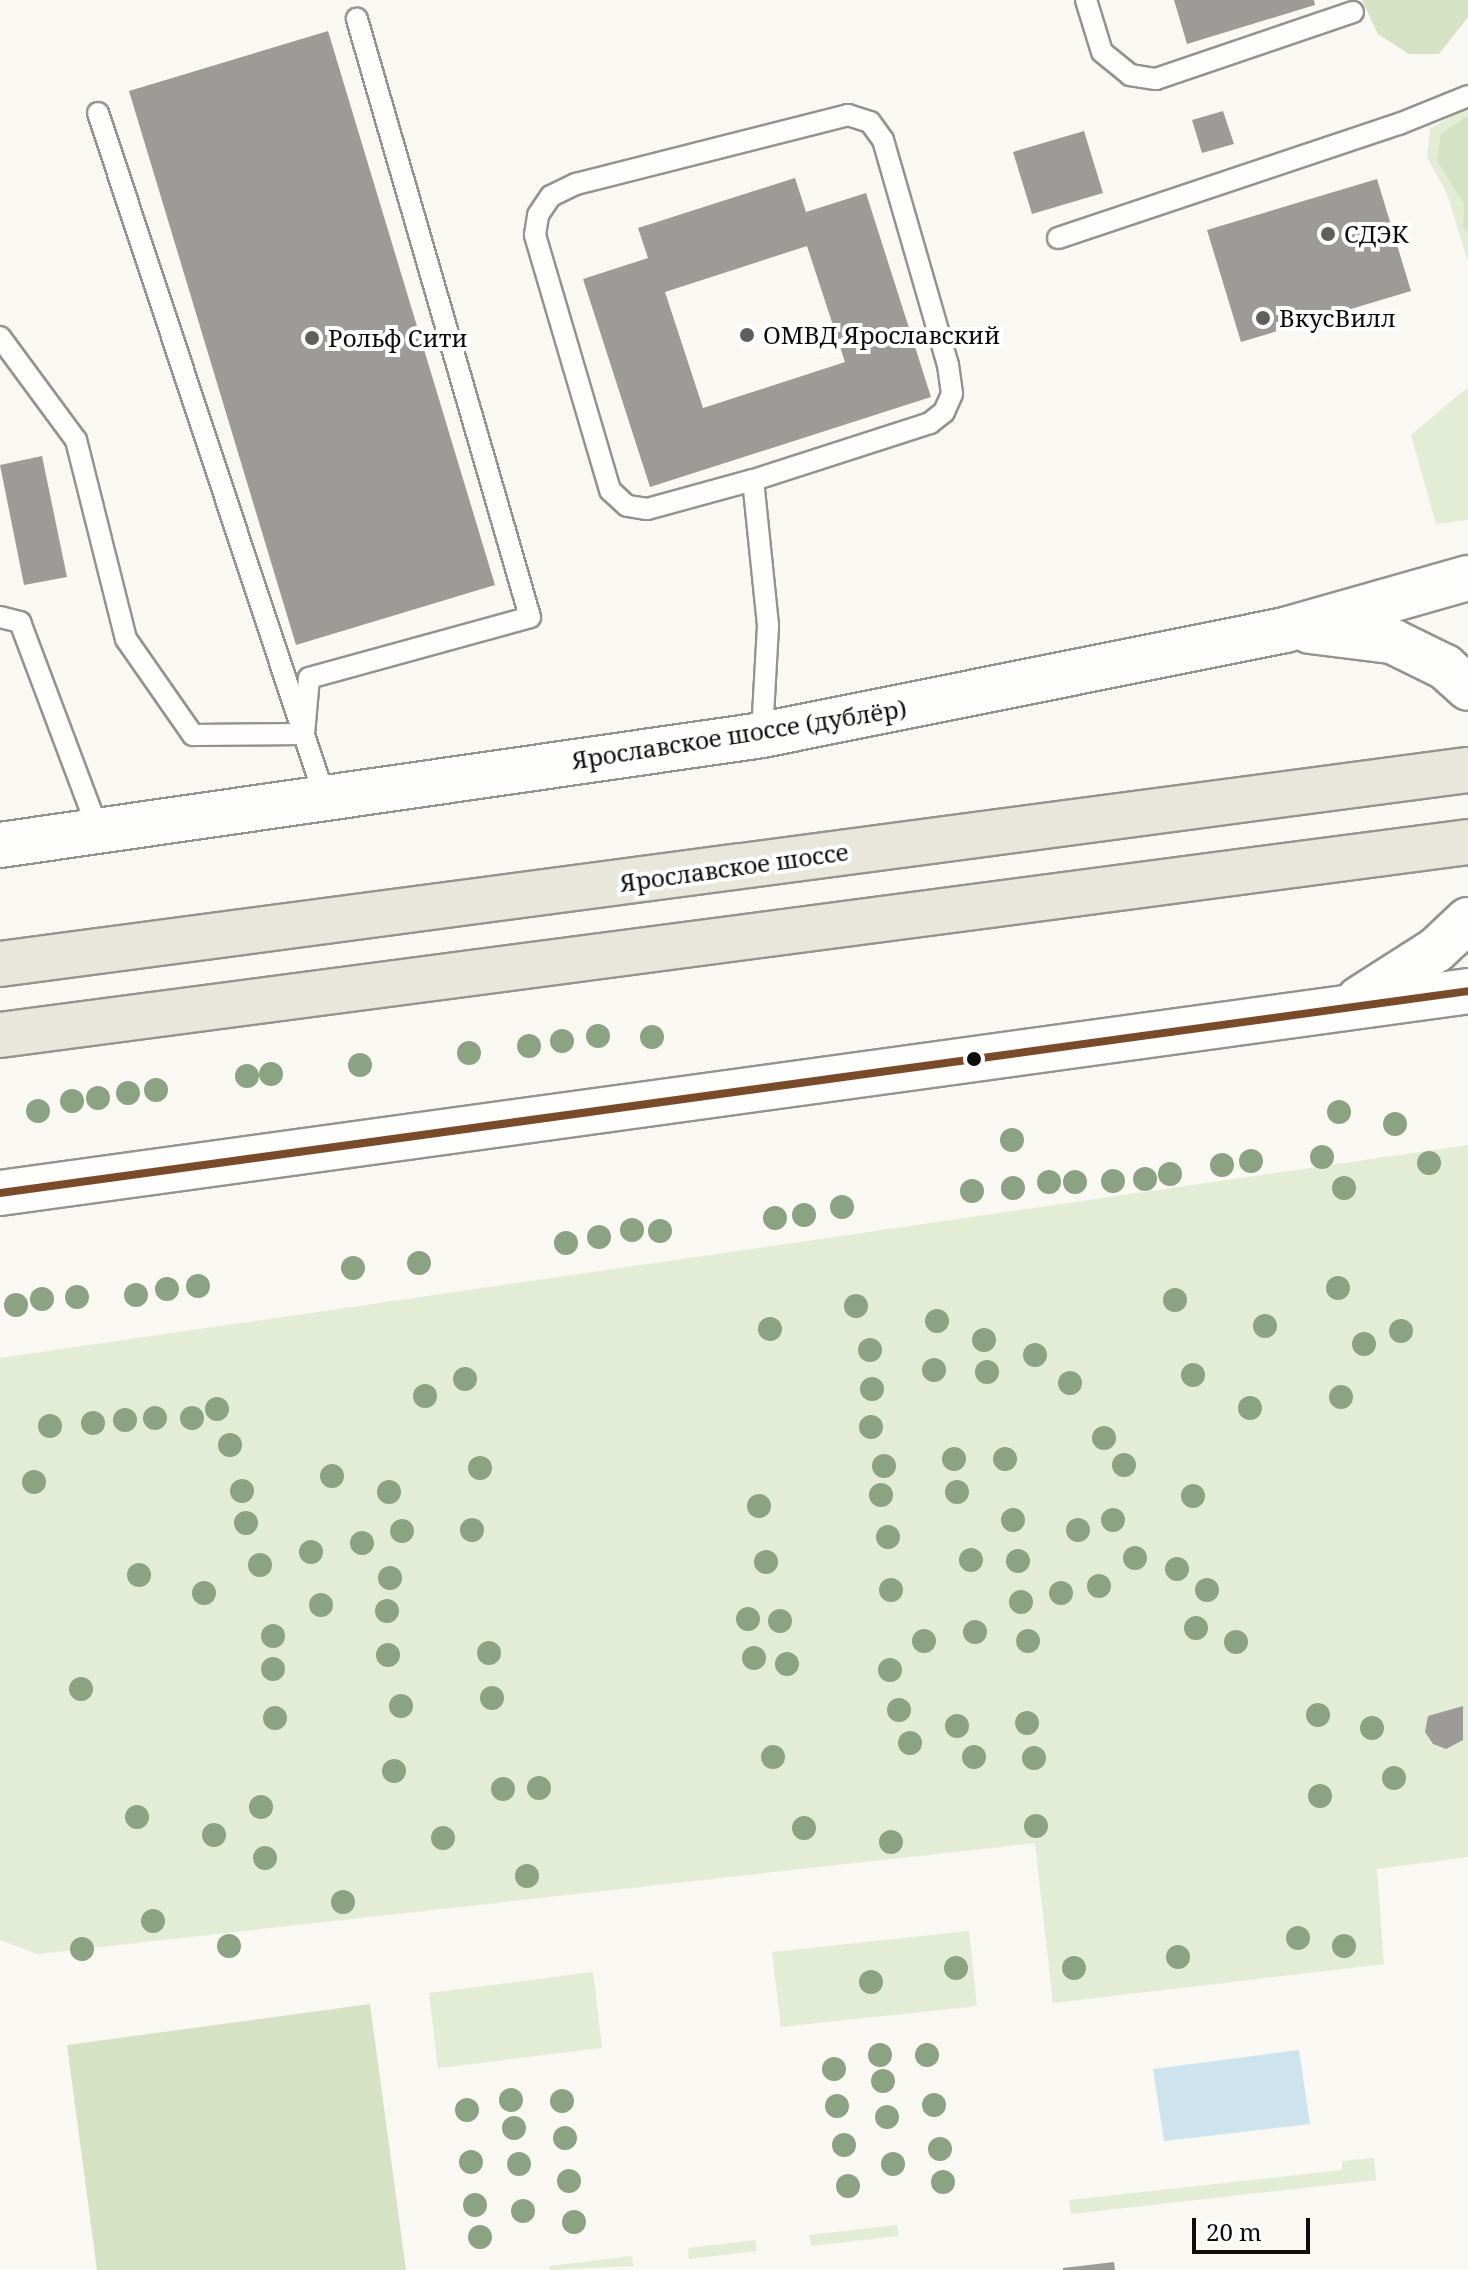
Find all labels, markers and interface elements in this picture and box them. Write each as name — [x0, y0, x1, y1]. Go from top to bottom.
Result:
place label: СДЭК — [1344, 220, 1408, 248]
marker: СДЭК — [1319, 225, 1337, 243]
place label: ВкусВилл — [1279, 304, 1396, 332]
marker: ВкусВилл — [1254, 309, 1272, 327]
place label: ОМВД Ярославский — [763, 321, 1000, 349]
place label: Рольф Сити — [328, 324, 468, 352]
marker: ОМВД Ярославский — [738, 326, 756, 344]
marker: Рольф Сити — [303, 329, 321, 347]
street label: Ярославское шоссе (дублёр) — [570, 693, 908, 775]
street label: Ярославское шоссе — [618, 837, 850, 897]
unlabelled marker — [966, 1051, 982, 1067]
scale bar — [1196, 2202, 1314, 2252]
text: 20 m — [1206, 2215, 1262, 2248]

